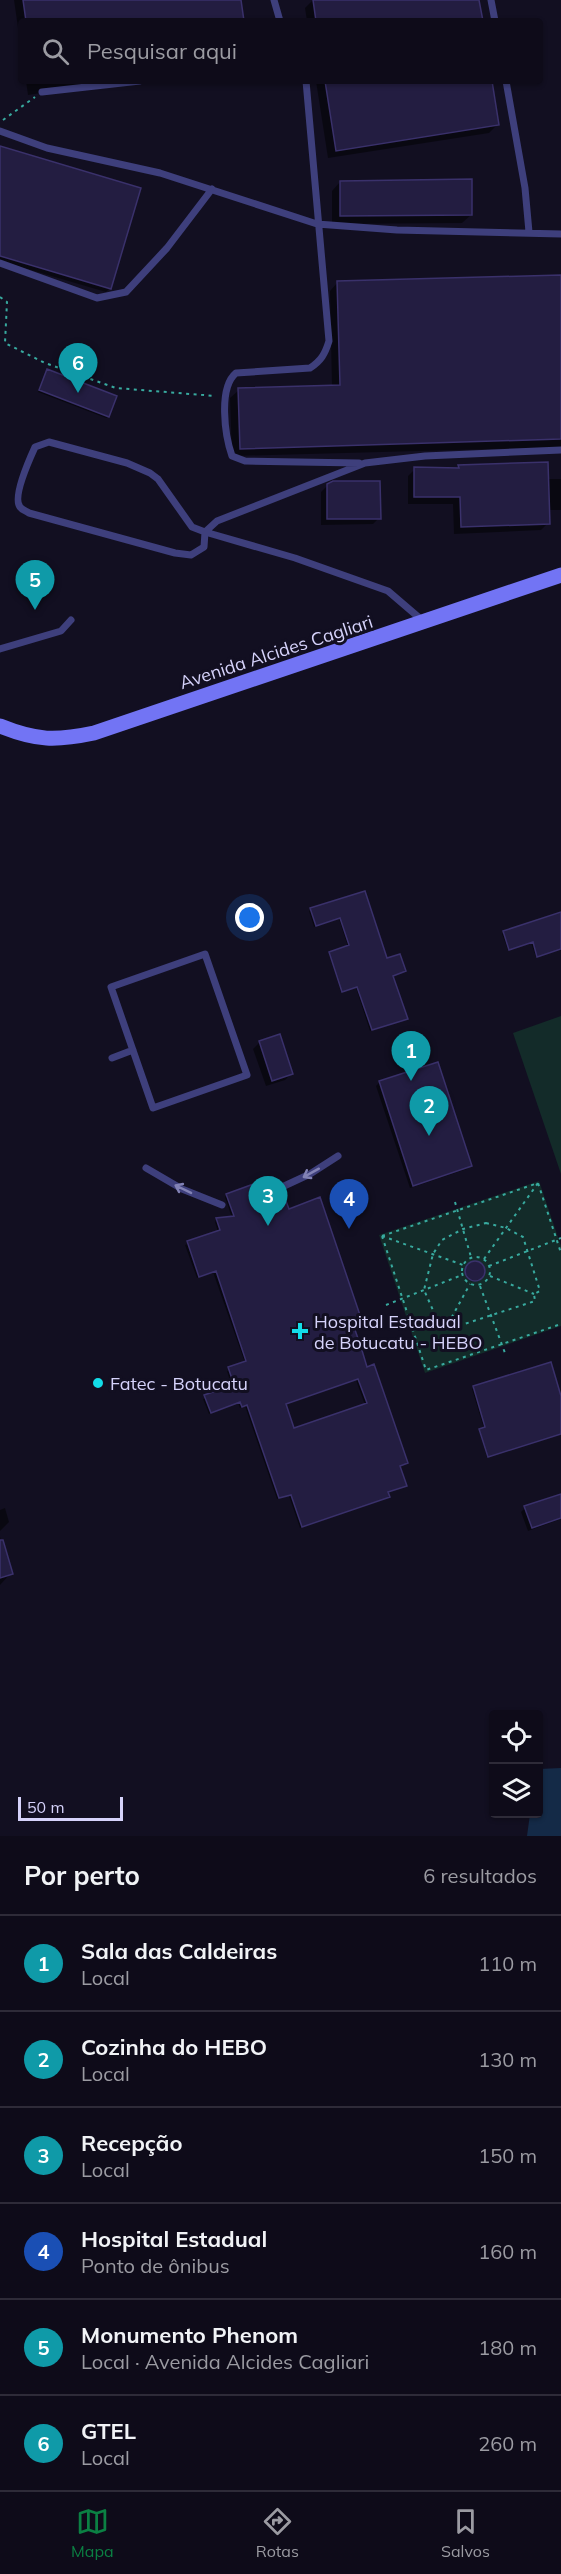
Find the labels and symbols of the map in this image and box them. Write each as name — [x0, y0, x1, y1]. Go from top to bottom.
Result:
pin: 6 — [58, 344, 98, 393]
pin: 5 — [15, 560, 54, 610]
street label: Avenida Alcides Cagliari — [176, 610, 376, 694]
your location — [235, 903, 264, 932]
pin: 1 — [392, 1032, 430, 1081]
pin: 2 — [410, 1086, 448, 1136]
one-way arrow — [303, 1167, 320, 1179]
pin: 3 — [248, 1176, 288, 1226]
pin: 4 — [330, 1180, 368, 1229]
one-way arrow — [174, 1182, 192, 1194]
place label: Hospital Estadual de Botucatu - HEBO — [314, 1310, 482, 1354]
marker: Hospital Estadual de Botucatu - HEBO — [291, 1322, 309, 1340]
place label: Fatec - Botucatu — [110, 1372, 248, 1395]
marker: Fatec - Botucatu — [91, 1376, 105, 1390]
scale bar — [18, 1794, 123, 1822]

